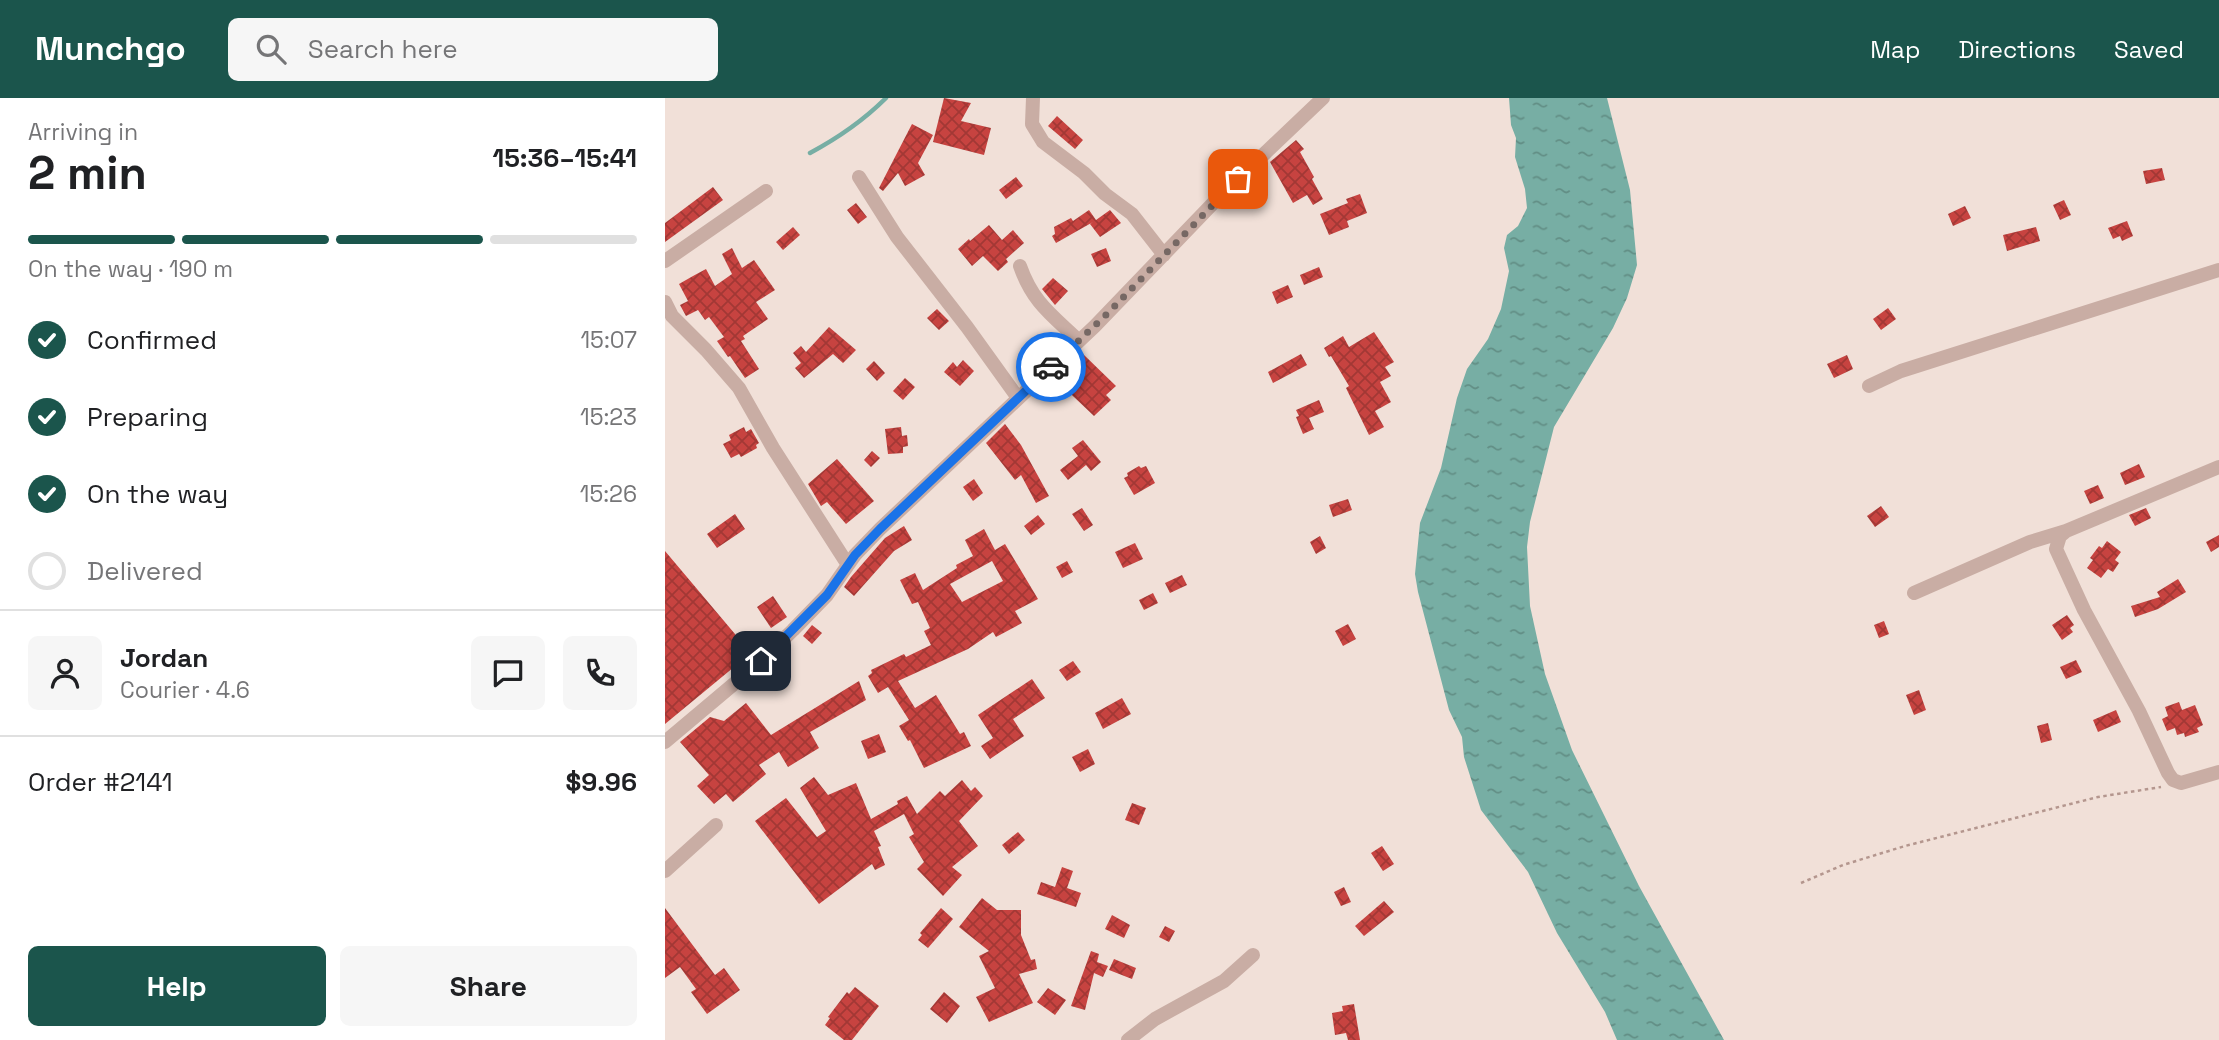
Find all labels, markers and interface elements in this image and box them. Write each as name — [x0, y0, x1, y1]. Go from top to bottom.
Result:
search box — [228, 18, 718, 81]
text: Munchgo — [35, 28, 186, 70]
icon: search — [252, 30, 290, 68]
text: Search here — [308, 32, 458, 66]
text: Map — [1870, 34, 1920, 65]
text: Directions — [1958, 34, 2076, 65]
text: Saved — [2114, 34, 2184, 65]
text: Arriving in — [28, 117, 138, 147]
text: 15:36–15:41 — [492, 141, 637, 175]
text: 2 min — [28, 144, 147, 202]
pin — [1208, 149, 1268, 209]
icon: bag — [1219, 160, 1257, 198]
text: On the way · 190 m — [28, 254, 233, 284]
icon: check — [28, 321, 66, 359]
text: Confirmed — [87, 323, 217, 357]
text: 15:07 — [580, 325, 637, 355]
courier — [1016, 332, 1086, 402]
icon: car — [1032, 348, 1070, 386]
icon: check — [28, 398, 66, 436]
text: Preparing — [87, 400, 208, 434]
text: 15:23 — [580, 402, 637, 432]
icon: check — [28, 475, 66, 513]
text: On the way — [87, 477, 228, 511]
text: 15:26 — [580, 479, 637, 509]
text: Delivered — [87, 554, 203, 588]
pin — [731, 631, 791, 691]
button: person — [28, 636, 102, 710]
button: chat — [471, 636, 545, 710]
button: phone — [563, 636, 637, 710]
text: Jordan — [120, 641, 208, 675]
icon: home — [742, 642, 780, 680]
text: Courier · 4.6 — [120, 675, 250, 705]
text: Order #2141 — [28, 765, 173, 799]
text: $9.96 — [566, 765, 637, 799]
button: Help — [28, 946, 326, 1026]
button: Share — [340, 946, 637, 1026]

